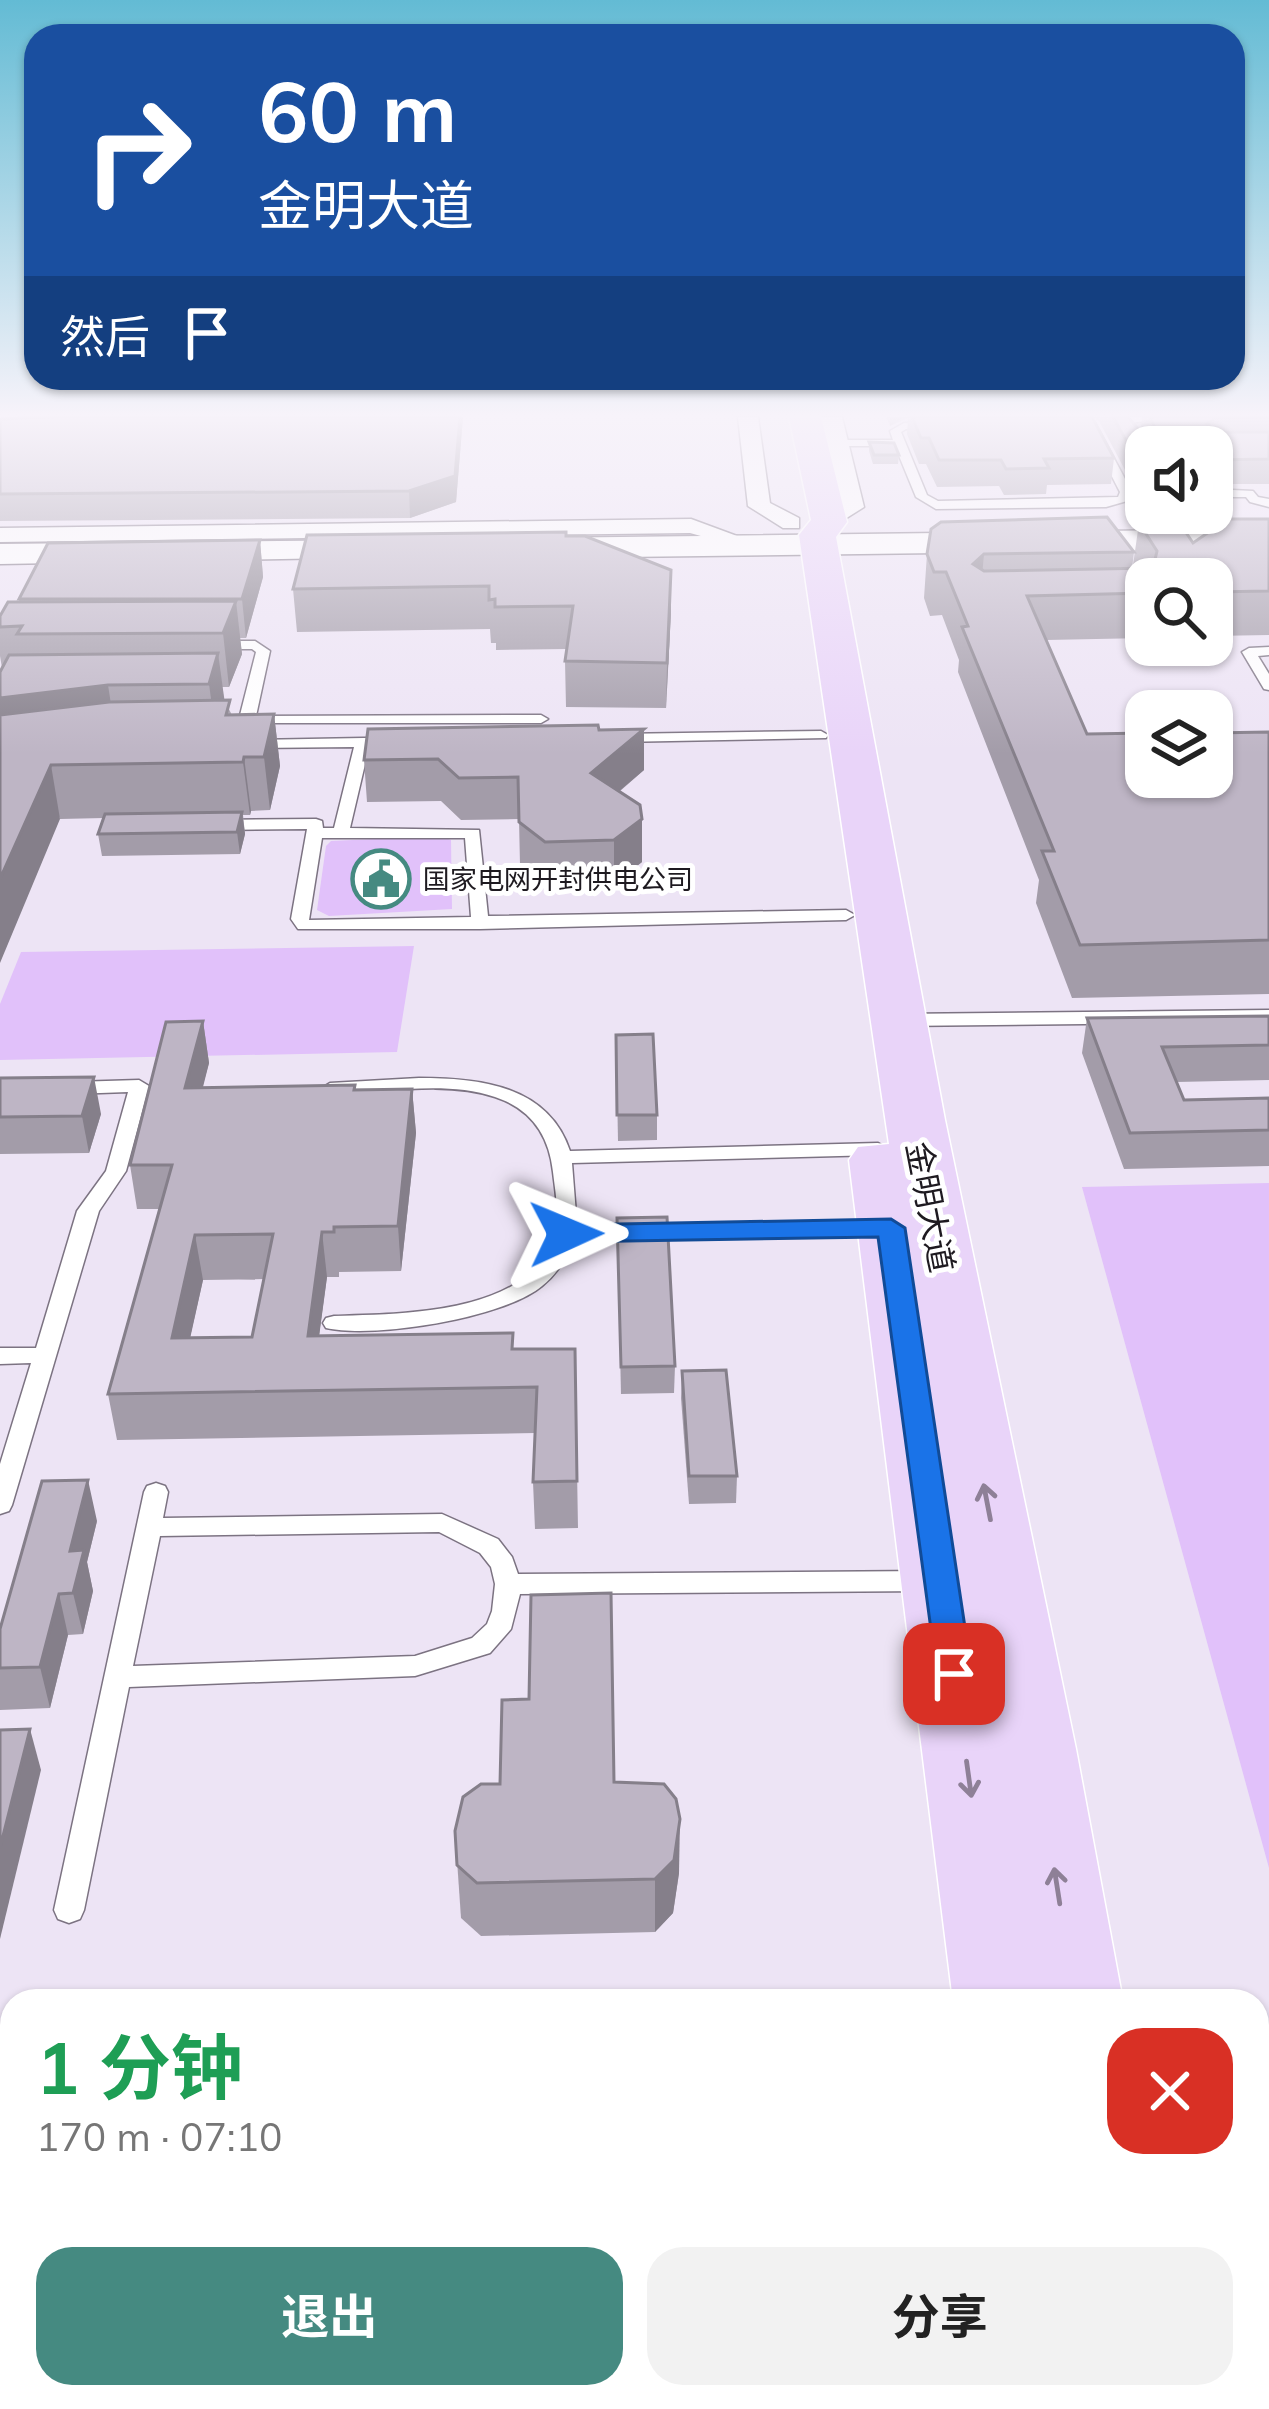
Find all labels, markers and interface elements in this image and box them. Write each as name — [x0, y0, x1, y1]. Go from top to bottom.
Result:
text: 60 m — [258, 58, 457, 163]
icon: right — [60, 72, 216, 228]
text: 金明大道 — [258, 171, 474, 239]
icon: arrive — [174, 300, 240, 366]
text: 然后 — [60, 308, 150, 364]
map controls — [1125, 426, 1233, 798]
button: sound — [1125, 426, 1233, 534]
button: search — [1125, 558, 1233, 666]
button: layers — [1125, 690, 1233, 798]
public building icon: 国家电网开封供电公司 — [350, 848, 412, 910]
place label: 国家电网开封供电公司 — [423, 862, 693, 896]
street label: 金明大道 — [898, 1138, 964, 1276]
position arrow — [503, 1171, 629, 1297]
one-way arrow — [975, 1483, 997, 1522]
pin — [903, 1623, 1005, 1725]
icon: arrive — [921, 1641, 987, 1707]
one-way arrow — [958, 1759, 981, 1798]
one-way arrow — [1044, 1867, 1067, 1906]
text: 1 分钟 — [36, 2022, 243, 2112]
button: close — [1107, 2028, 1233, 2154]
text: 170 m · 07:10 — [36, 2112, 282, 2161]
button: 退出 — [36, 2247, 623, 2385]
button: 分享 — [647, 2247, 1233, 2385]

